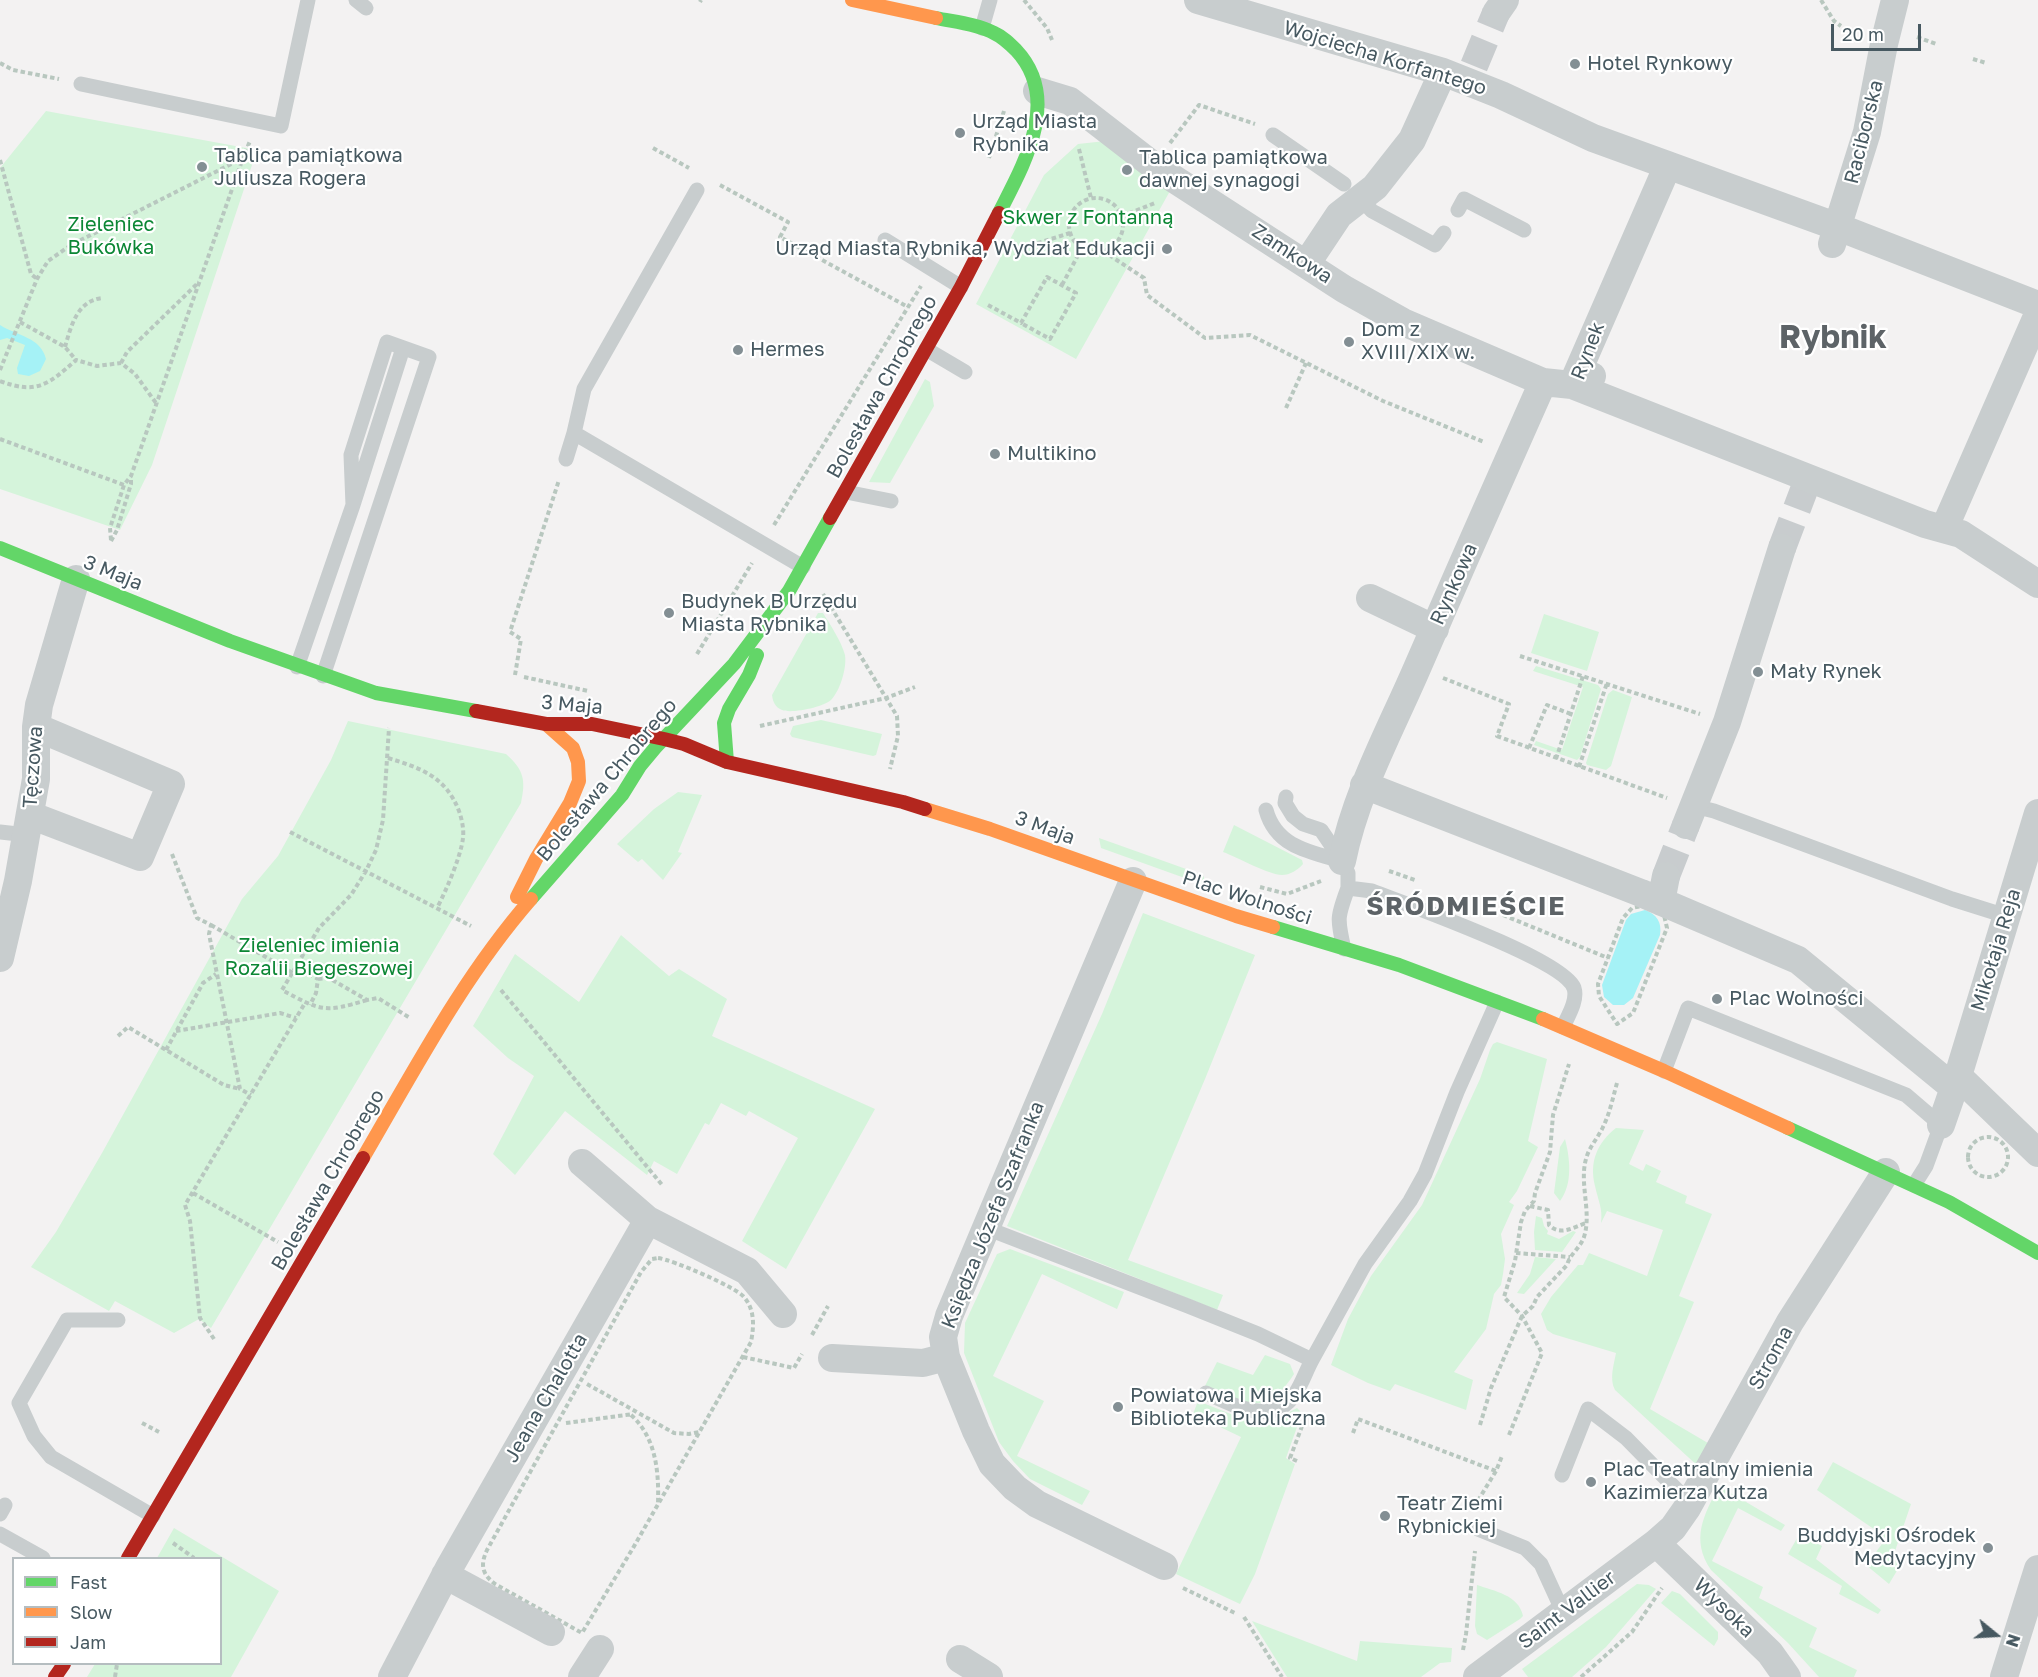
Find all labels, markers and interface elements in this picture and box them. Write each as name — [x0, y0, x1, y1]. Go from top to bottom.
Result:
scale bar — [1834, 12, 1924, 50]
street label: Wojciecha Korfantego — [1281, 16, 1489, 100]
text: 20 m — [1842, 23, 1884, 45]
place label: Hotel Rynkowy — [1587, 52, 1733, 76]
marker: Hotel Rynkowy — [1568, 57, 1582, 71]
street label: Raciborska — [1840, 78, 1888, 186]
place label: Urząd Miasta Rybnika — [972, 110, 1097, 157]
marker: Urząd Miasta Rybnika — [953, 126, 967, 140]
place label: Tablica pamiątkowa Juliusza Rogera — [214, 144, 403, 191]
place label: Tablica pamiątkowa dawnej synagogi — [1139, 146, 1328, 193]
marker: Tablica pamiątkowa Juliusza Rogera — [195, 160, 209, 174]
marker: Tablica pamiątkowa dawnej synagogi — [1120, 163, 1134, 177]
park label: Skwer z Fontanną — [1003, 206, 1173, 230]
park label: Zieleniec Bukówka — [68, 213, 154, 260]
street label: Zamkowa — [1247, 219, 1337, 289]
place label: Urząd Miasta Rybnika, Wydział Edukacji — [775, 237, 1155, 261]
marker: Urząd Miasta Rybnika, Wydział Edukacji — [1160, 242, 1174, 256]
street label: Bolesława Chrobrego — [822, 291, 942, 483]
place label: Dom z XVIII/XIX w. — [1361, 318, 1475, 365]
street label: Rynek — [1566, 319, 1610, 383]
district label: Rybnik — [1779, 319, 1887, 357]
marker: Dom z XVIII/XIX w. — [1342, 335, 1356, 349]
place label: Hermes — [750, 338, 824, 362]
marker: Hermes — [731, 343, 745, 357]
place label: Multikino — [1007, 442, 1097, 466]
marker: Multikino — [988, 447, 1002, 461]
street label: Rynkowa — [1425, 539, 1483, 629]
street label: 3 Maja — [80, 550, 146, 596]
place label: Budynek B Urzędu Miasta Rybnika — [681, 590, 857, 637]
marker: Budynek B Urzędu Miasta Rybnika — [662, 606, 676, 620]
place label: Mały Rynek — [1770, 660, 1882, 684]
marker: Mały Rynek — [1751, 665, 1765, 679]
street label: 3 Maja — [540, 690, 604, 720]
street label: Bolesława Chrobrego — [532, 694, 682, 866]
street label: Tęczowa — [18, 725, 48, 809]
street label: 3 Maja — [1012, 806, 1078, 850]
street label: Plac Wolności — [1179, 866, 1315, 930]
street label: Mikołaja Reja — [1966, 886, 2026, 1014]
district label: ŚRÓDMIEŚCIE — [1366, 891, 1566, 923]
park label: Zieleniec imienia Rozalii Biegeszowej — [225, 934, 413, 981]
place label: Plac Wolności — [1729, 987, 1864, 1011]
marker: Plac Wolności — [1710, 992, 1724, 1006]
street label: Bolesława Chrobrego — [266, 1085, 390, 1275]
street label: Księdza Józefa Szafranka — [936, 1098, 1050, 1332]
street label: Stroma — [1744, 1322, 1798, 1394]
street label: Jeana Chalotta — [499, 1329, 593, 1467]
place label: Powiatowa i Miejska Biblioteka Publiczna — [1130, 1384, 1326, 1431]
marker: Powiatowa i Miejska Biblioteka Publiczna — [1111, 1400, 1125, 1414]
place label: Plac Teatralny imienia Kazimierza Kutza — [1603, 1458, 1813, 1505]
marker: Plac Teatralny imienia Kazimierza Kutza — [1584, 1475, 1598, 1489]
place label: Teatr Ziemi Rybnickiej — [1397, 1492, 1503, 1539]
marker: Teatr Ziemi Rybnickiej — [1378, 1509, 1392, 1523]
place label: Buddyjski Ośrodek Medytacyjny — [1797, 1524, 1976, 1571]
marker: Buddyjski Ośrodek Medytacyjny — [1981, 1541, 1995, 1555]
legend — [12, 1557, 222, 1665]
street label: Saint Vallier — [1514, 1566, 1620, 1654]
text: Fast — [70, 1571, 107, 1593]
street label: Wysoka — [1689, 1573, 1759, 1643]
text: Slow — [70, 1601, 112, 1623]
north arrow — [1966, 1605, 2026, 1665]
text: Jam — [70, 1631, 106, 1653]
text: N — [2002, 1632, 2025, 1649]

